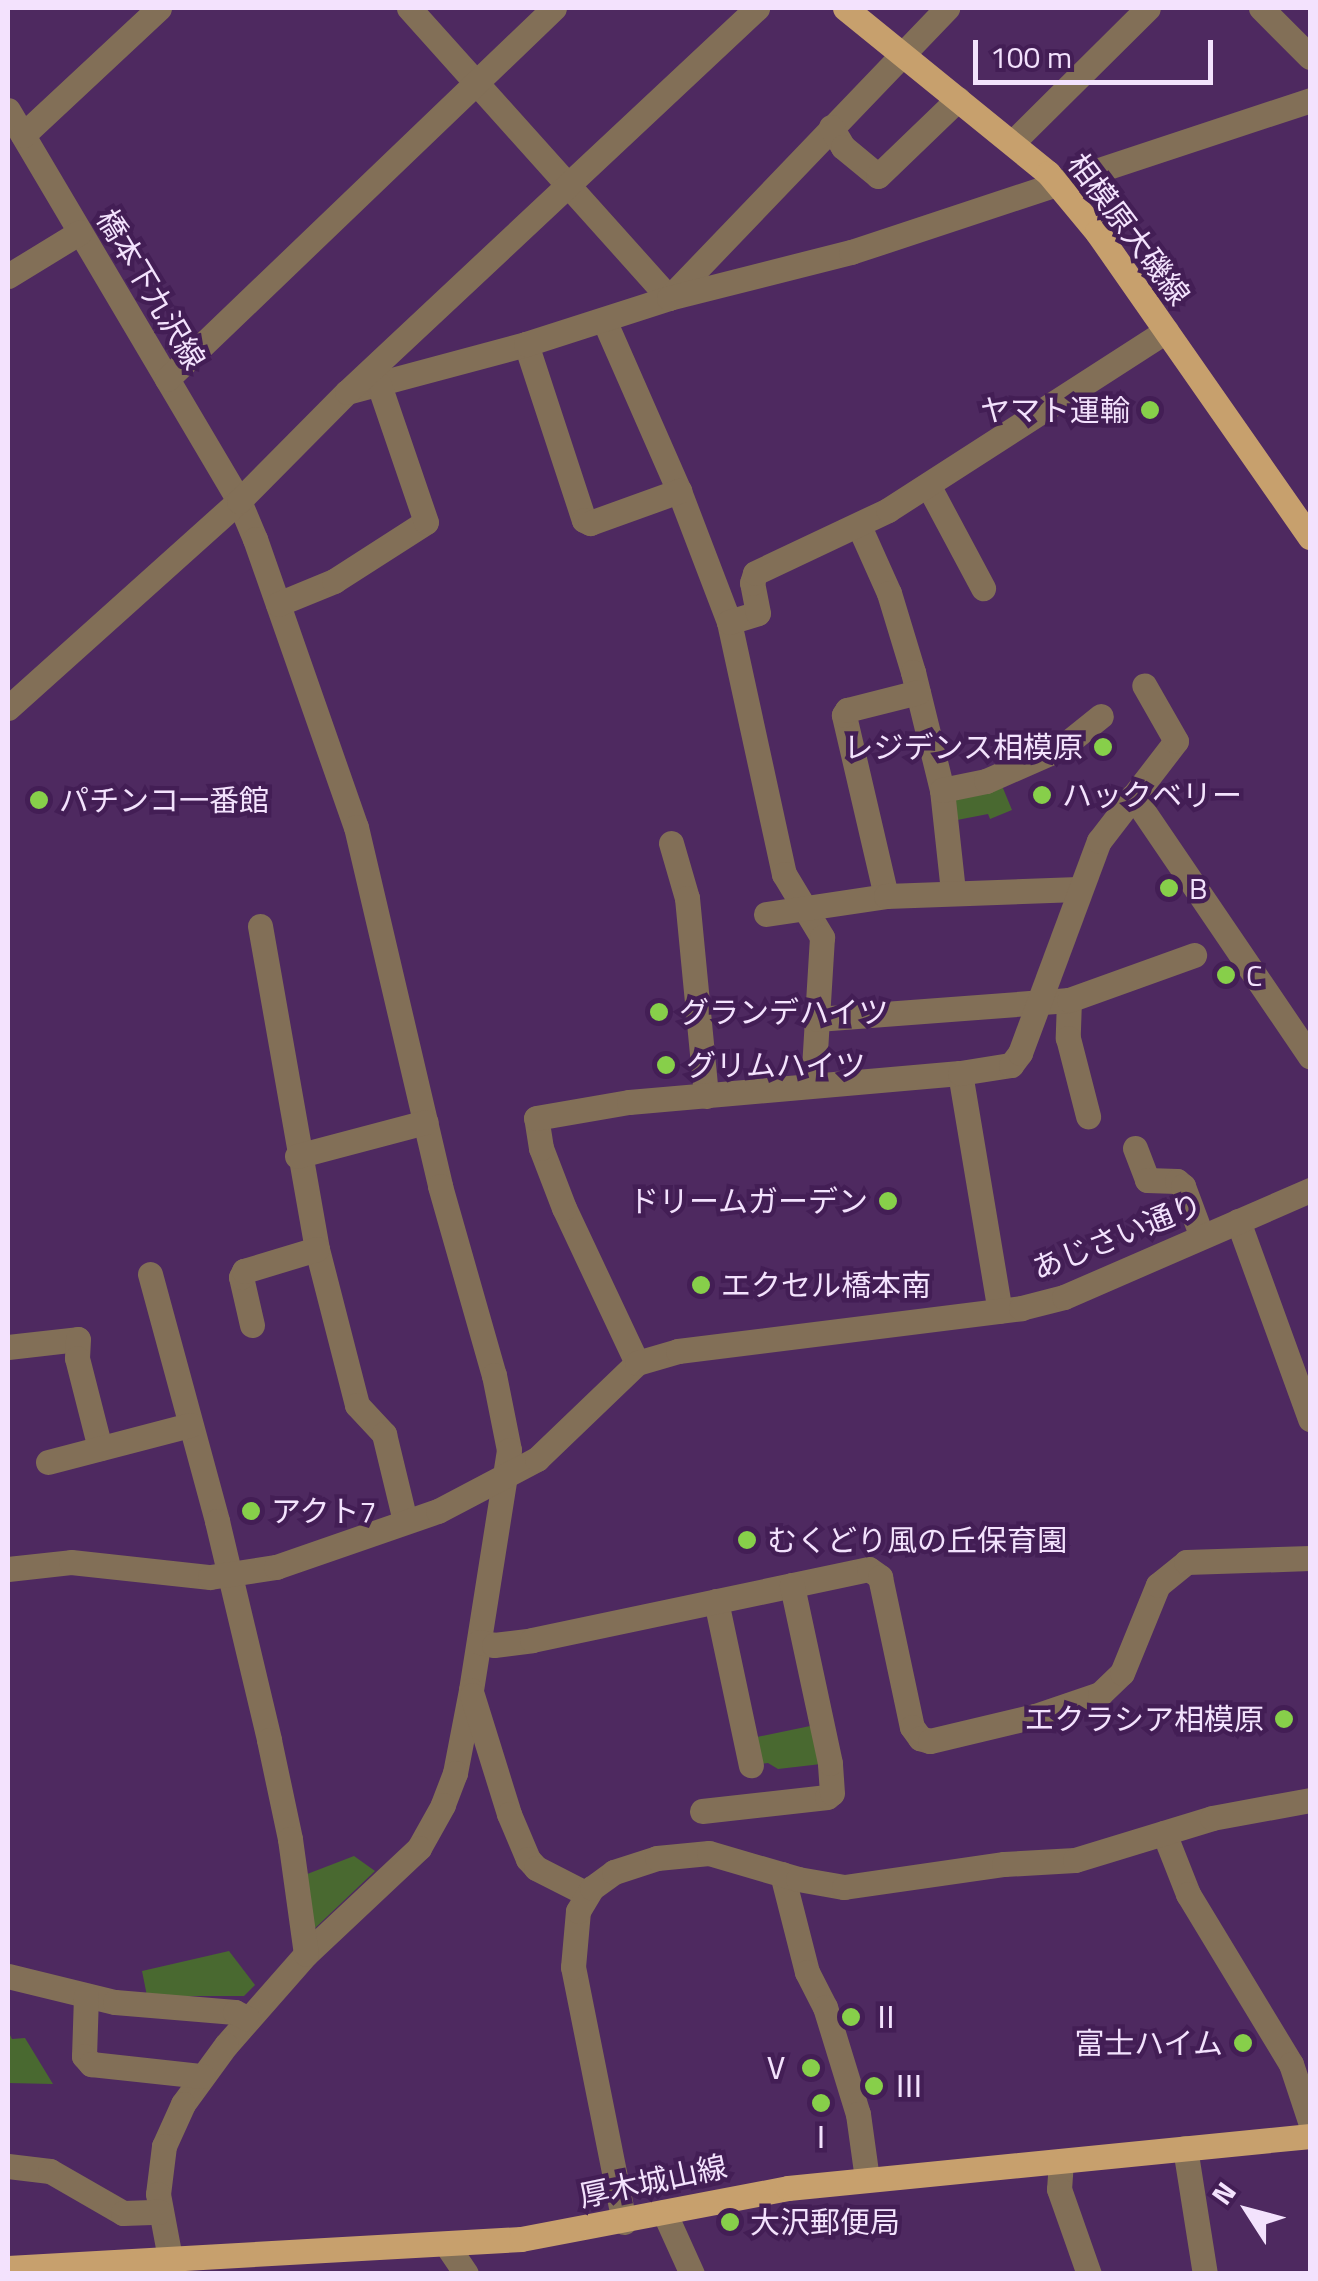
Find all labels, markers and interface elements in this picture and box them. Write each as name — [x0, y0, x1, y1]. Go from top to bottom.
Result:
scale bar — [978, 20, 1218, 82]
text: 100 m — [990, 34, 1072, 80]
street label: 相模原大磯線 — [1060, 146, 1198, 312]
street label: 橋本下九沢線 — [89, 203, 213, 375]
place label: ヤマト運輸 — [980, 392, 1130, 428]
marker: ヤマト運輸 — [1139, 399, 1161, 421]
place label: レジデンス相模原 — [843, 729, 1083, 765]
marker: レジデンス相模原 — [1092, 736, 1114, 758]
place label: ハックベリー — [1062, 777, 1242, 813]
place label: パチンコ一番館 — [59, 782, 269, 818]
marker: ハックベリー — [1031, 784, 1053, 806]
marker: パチンコ一番館 — [28, 789, 50, 811]
place label: B — [1189, 870, 1207, 906]
marker: B — [1158, 877, 1180, 899]
place label: C — [1246, 957, 1262, 993]
marker: C — [1215, 964, 1237, 986]
place label: グランデハイツ — [679, 994, 889, 1030]
marker: グランデハイツ — [648, 1001, 670, 1023]
place label: グリムハイツ — [686, 1047, 866, 1083]
marker: グリムハイツ — [655, 1054, 677, 1076]
place label: ドリームガーデン — [628, 1183, 868, 1219]
street label: あじさい通り — [1027, 1186, 1207, 1286]
marker: ドリームガーデン — [877, 1190, 899, 1212]
place label: エクセル橋本南 — [721, 1267, 931, 1303]
marker: エクセル橋本南 — [690, 1274, 712, 1296]
place label: アクト7 — [271, 1493, 378, 1529]
marker: アクト7 — [240, 1500, 262, 1522]
place label: むくどり風の丘保育園 — [767, 1522, 1067, 1558]
marker: むくどり風の丘保育園 — [736, 1529, 758, 1551]
place label: エクラシア相模原 — [1024, 1701, 1264, 1737]
marker: エクラシア相模原 — [1273, 1708, 1295, 1730]
place label: Ⅱ — [871, 1999, 901, 2035]
marker: Ⅱ — [840, 2006, 862, 2028]
place label: 富士ハイム — [1073, 2025, 1223, 2061]
marker: 富士ハイム — [1232, 2032, 1254, 2054]
place label: Ⅴ — [761, 2050, 791, 2086]
marker: Ⅴ — [800, 2057, 822, 2079]
place label: Ⅲ — [894, 2068, 924, 2104]
marker: Ⅲ — [863, 2075, 885, 2097]
marker: Ⅰ — [810, 2092, 832, 2114]
place label: Ⅰ — [806, 2119, 836, 2155]
street label: 厚木城山線 — [576, 2148, 730, 2214]
north arrow — [1198, 2161, 1298, 2261]
text: N — [1200, 2173, 1246, 2214]
place label: 大沢郵便局 — [750, 2204, 900, 2240]
marker: 大沢郵便局 — [719, 2211, 741, 2233]

